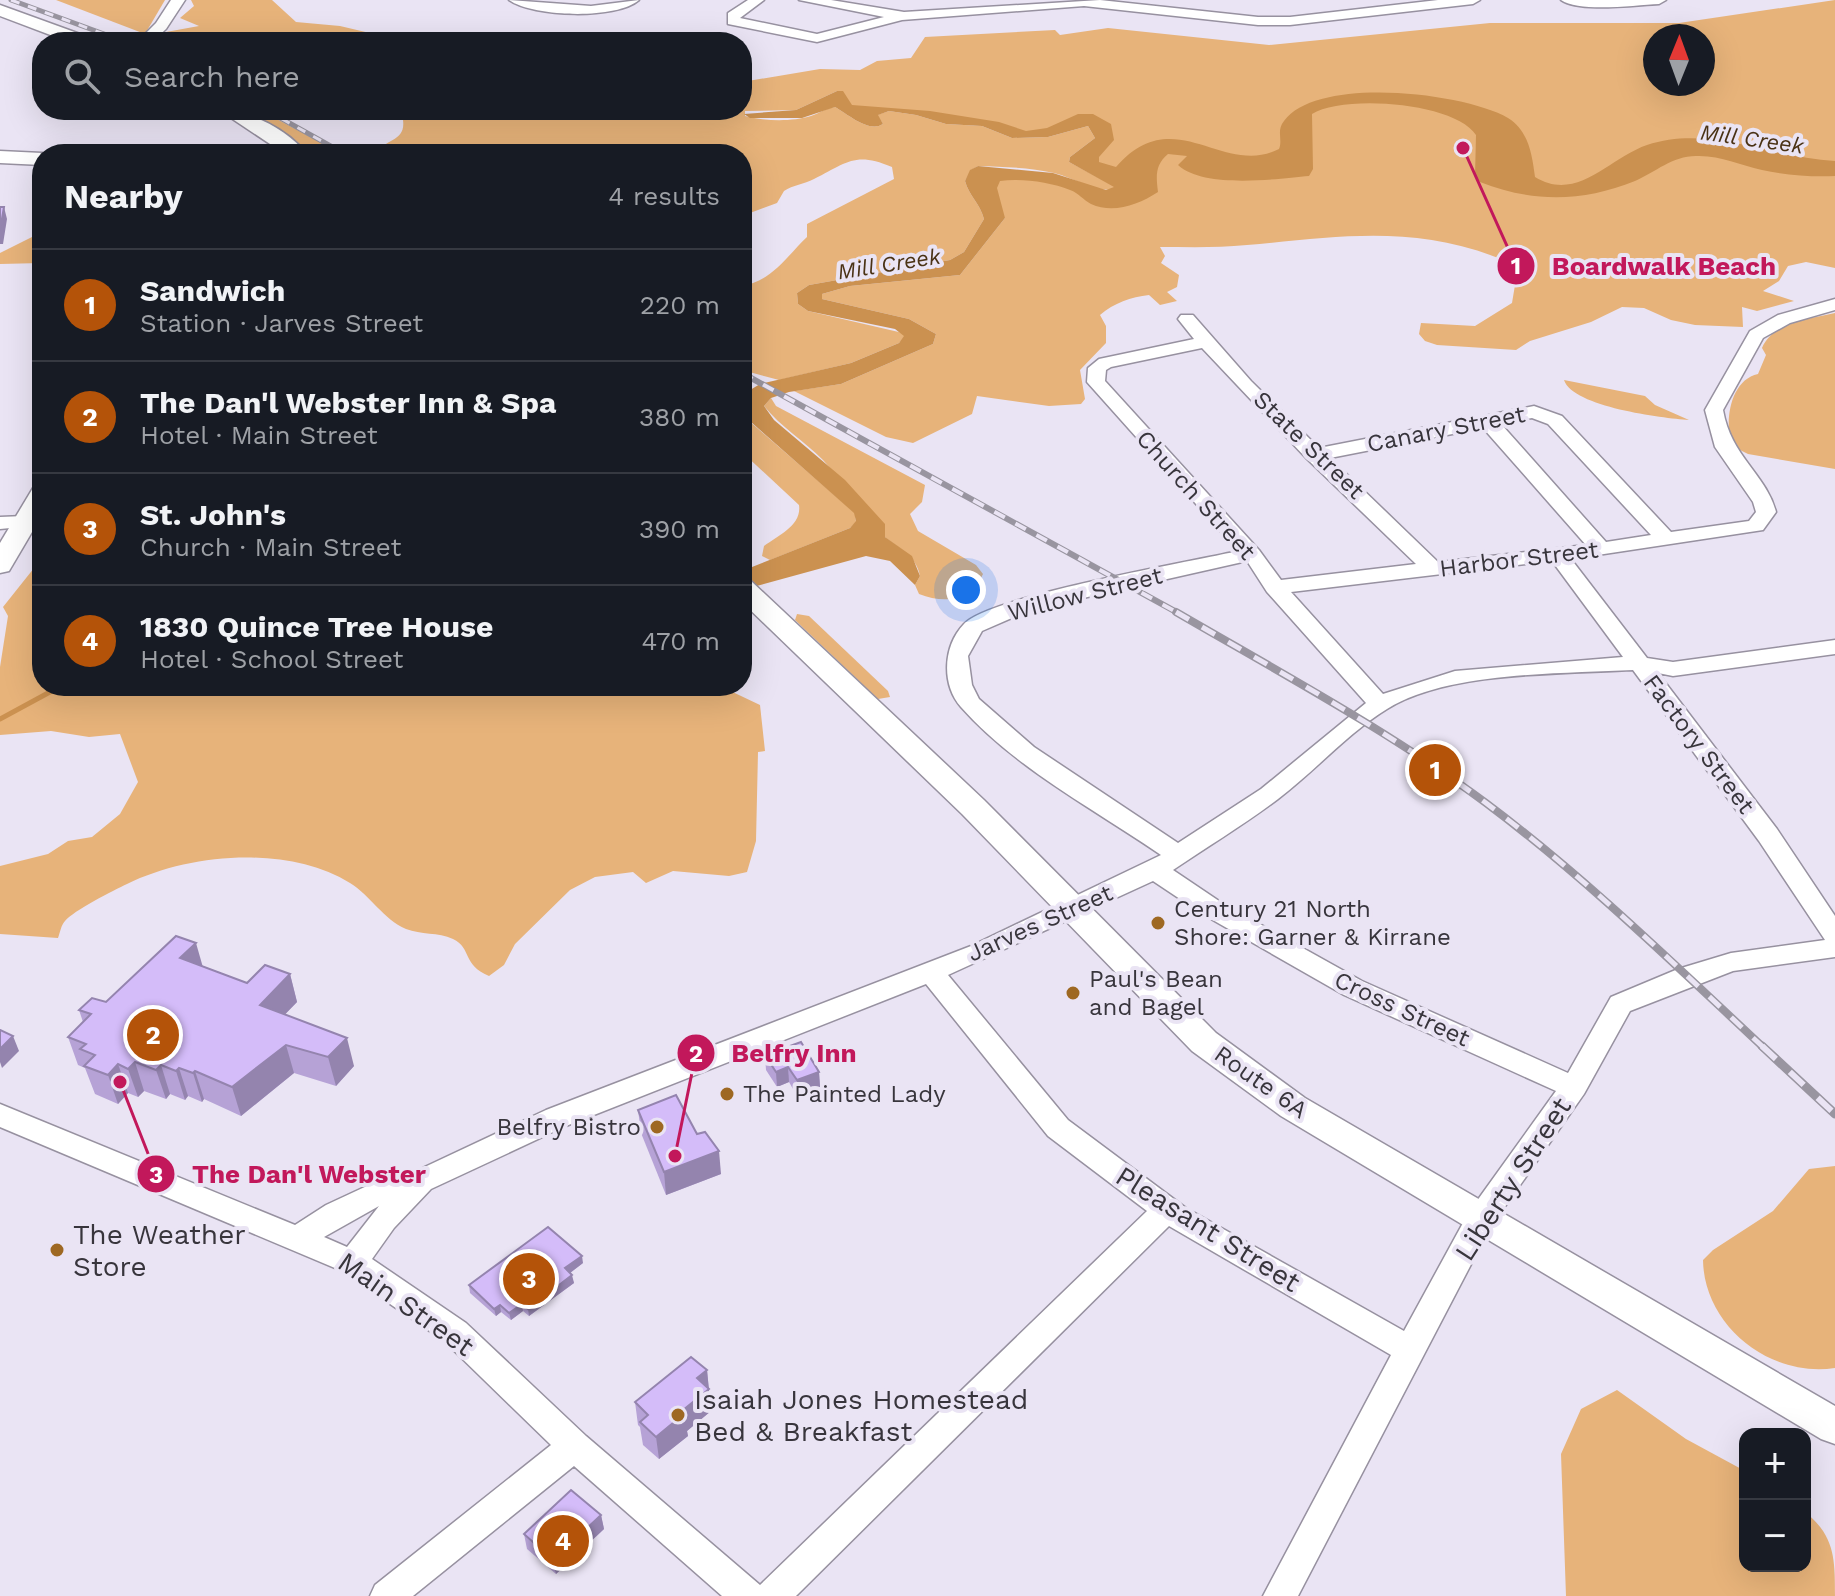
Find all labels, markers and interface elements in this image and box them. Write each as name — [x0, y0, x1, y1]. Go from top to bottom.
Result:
north arrow — [1643, 24, 1715, 96]
search box — [32, 32, 752, 120]
icon: search — [60, 54, 104, 98]
text: Search here — [124, 59, 300, 94]
water label: Mill Creek — [1699, 119, 1806, 159]
text: Nearby — [64, 176, 183, 216]
text: 4 results — [608, 181, 720, 211]
callout: Boardwalk Beach — [1496, 241, 1793, 291]
water label: Mill Creek — [836, 243, 943, 284]
text: Boardwalk Beach — [1552, 251, 1776, 281]
text: 1 — [1511, 252, 1521, 280]
text: Sandwich — [140, 273, 285, 308]
text: 1 — [84, 290, 96, 320]
text: 220 m — [640, 290, 720, 320]
text: Station · Jarves Street — [140, 308, 423, 338]
text: The Dan'l Webster Inn & Spa — [140, 385, 556, 420]
street label: State Street — [1248, 385, 1370, 505]
street label: Canary Street — [1365, 400, 1527, 458]
text: 2 — [82, 402, 98, 432]
text: 380 m — [639, 402, 720, 432]
text: Hotel · Main Street — [140, 420, 378, 450]
street label: Church Street — [1131, 425, 1261, 565]
text: St. John's — [140, 497, 286, 532]
text: 3 — [82, 514, 98, 544]
text: 390 m — [639, 514, 720, 544]
text: Church · Main Street — [140, 532, 401, 562]
street label: Harbor Street — [1438, 535, 1600, 583]
street label: Willow Street — [1005, 561, 1165, 627]
your location — [946, 570, 986, 610]
text: 1830 Quince Tree House — [140, 609, 493, 644]
text: 4 — [82, 626, 98, 656]
text: 470 m — [642, 626, 720, 656]
text: Hotel · School Street — [140, 644, 403, 674]
street label: Factory Street — [1638, 669, 1760, 819]
pin: 1 — [1409, 740, 1461, 800]
street label: Jarves Street — [963, 878, 1117, 968]
place label: Century 21 North Shore: Garner & Kirrane — [1174, 895, 1451, 951]
marker: Century 21 North Shore: Garner & Kirrane — [1149, 914, 1167, 932]
place label: Paul's Bean and Bagel — [1089, 965, 1223, 1021]
street label: Cross Street — [1330, 965, 1474, 1053]
marker: Paul's Bean and Bagel — [1064, 984, 1082, 1002]
pin: 2 — [127, 1005, 179, 1065]
callout: Belfry Inn — [676, 1028, 873, 1078]
text: Belfry Inn — [731, 1038, 857, 1068]
text: 2 — [689, 1040, 703, 1068]
street label: Route 6A — [1209, 1040, 1313, 1124]
place label: The Painted Lady — [743, 1080, 946, 1108]
marker: The Painted Lady — [718, 1085, 736, 1103]
street label: Liberty Street — [1448, 1091, 1578, 1267]
place label: Belfry Bistro — [496, 1113, 641, 1141]
marker: Belfry Bistro — [648, 1118, 666, 1136]
callout: The Dan'l Webster — [136, 1149, 442, 1199]
text: The Dan'l Webster — [192, 1159, 427, 1189]
street label: Pleasant Street — [1110, 1159, 1306, 1299]
text: 3 — [149, 1161, 163, 1189]
place label: The Weather Store — [73, 1218, 246, 1283]
marker: The Weather Store — [48, 1241, 66, 1259]
street label: Main Street — [332, 1245, 480, 1363]
pin: 3 — [503, 1249, 555, 1309]
place label: Isaiah Jones Homestead Bed & Breakfast — [694, 1383, 1028, 1448]
marker: Isaiah Jones Homestead Bed & Breakfast — [669, 1406, 687, 1424]
map controls — [1739, 1428, 1811, 1572]
button: + — [1739, 1428, 1811, 1500]
button: − — [1739, 1500, 1811, 1572]
pin: 4 — [537, 1511, 589, 1571]

